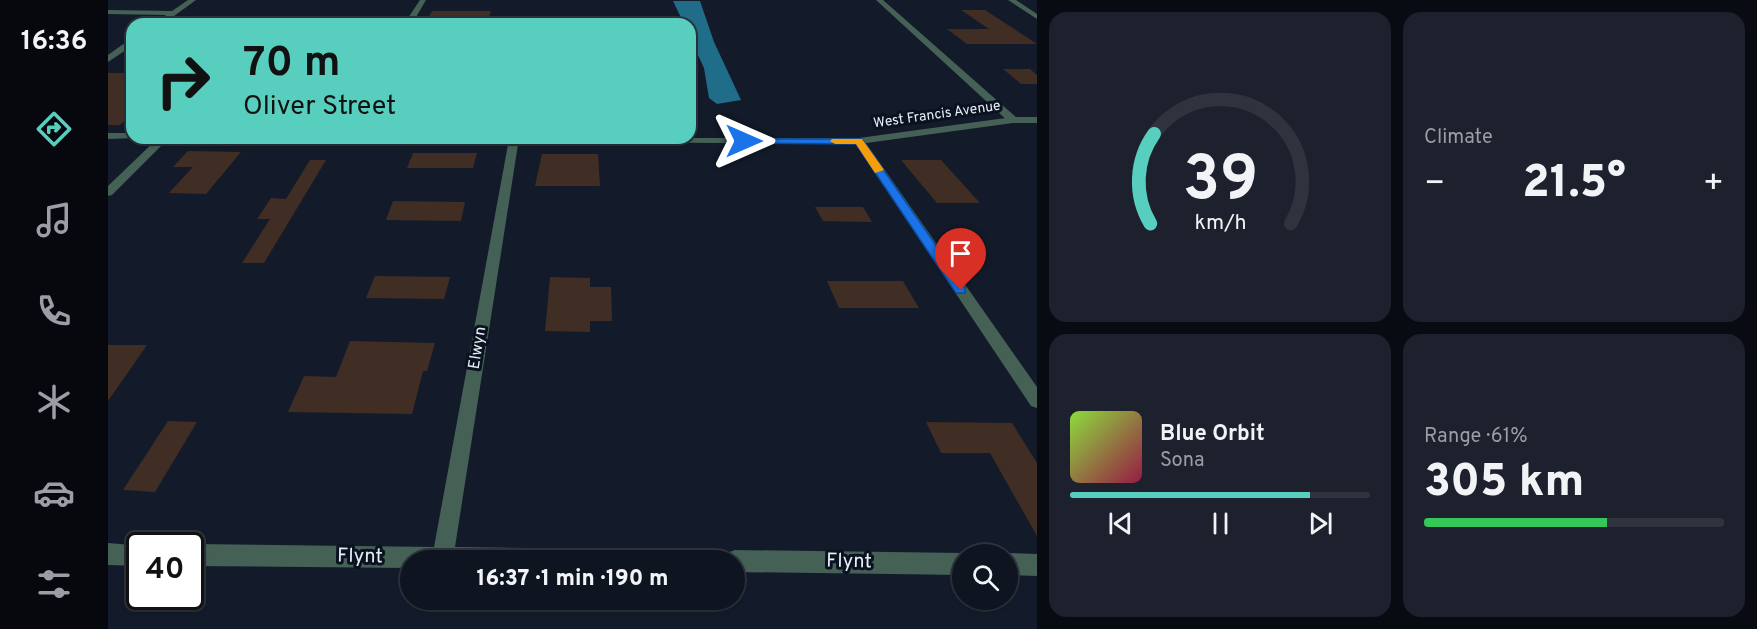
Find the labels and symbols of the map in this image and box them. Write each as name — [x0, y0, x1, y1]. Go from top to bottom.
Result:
street label: West Francis Avenue — [872, 98, 1002, 132]
position arrow — [712, 109, 776, 173]
pin — [935, 228, 986, 290]
street label: Elwyn — [465, 325, 491, 371]
speed limit sign: 40 — [126, 532, 204, 610]
street label: Flynt — [337, 544, 383, 570]
street label: Flynt — [826, 549, 872, 575]

